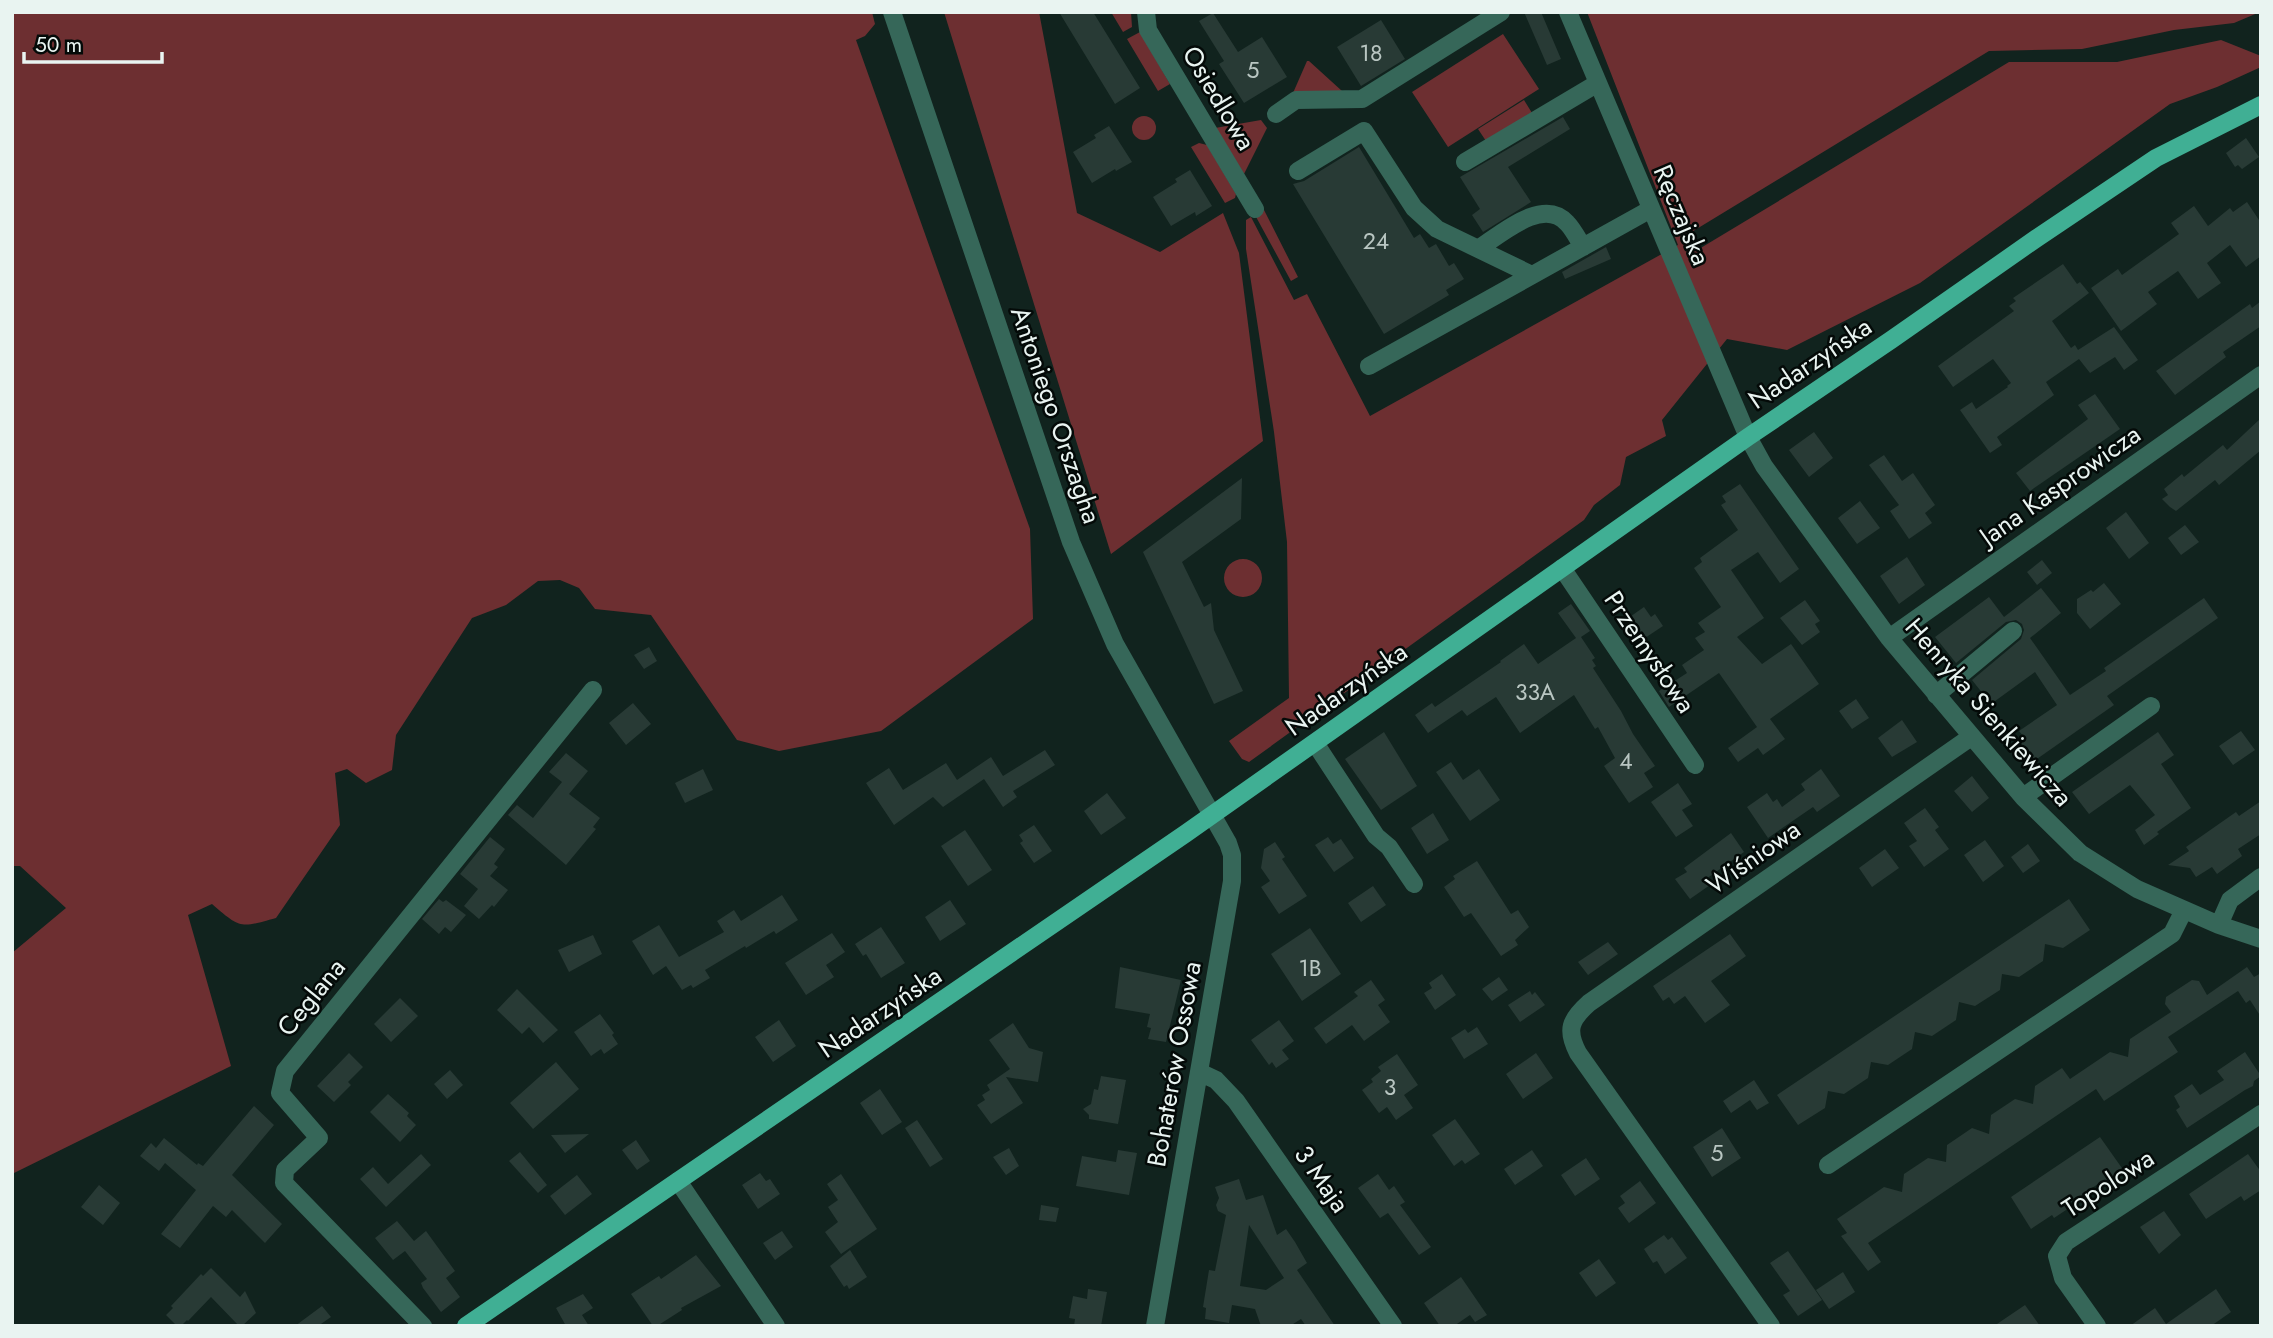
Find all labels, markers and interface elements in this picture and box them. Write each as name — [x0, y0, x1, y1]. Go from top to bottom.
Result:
scale bar — [24, 21, 163, 65]
text: 50 m — [35, 30, 82, 60]
house number: 18 — [1360, 36, 1382, 70]
street label: Osiedlowa — [1173, 39, 1265, 157]
house number: 5 — [1247, 53, 1260, 87]
street label: Ręczajska — [1644, 159, 1720, 271]
house number: 24 — [1363, 224, 1389, 258]
street label: Antoniego Orszagha — [1001, 301, 1111, 529]
street label: Nadarzyńska — [1741, 308, 1879, 418]
street label: Jana Kasprowicza — [1969, 415, 2148, 556]
street label: Przemysłowa — [1595, 583, 1705, 721]
street label: Henryka Sienkiewicza — [1896, 609, 2082, 815]
street label: Nadarzyńska — [1277, 633, 1415, 745]
house number: 33A — [1515, 675, 1556, 709]
house number: 4 — [1619, 744, 1633, 778]
street label: Wiśniowa — [1698, 811, 1808, 903]
street label: Ceglana — [268, 950, 354, 1044]
house number: 1B — [1298, 951, 1322, 985]
street label: Nadarzyńska — [811, 957, 949, 1067]
street label: Bohaterów Ossowa — [1137, 958, 1211, 1170]
house number: 3 — [1384, 1070, 1396, 1104]
house number: 5 — [1711, 1136, 1724, 1170]
street label: 3 Maja — [1285, 1138, 1359, 1220]
street label: Topolowa — [2055, 1139, 2161, 1227]

